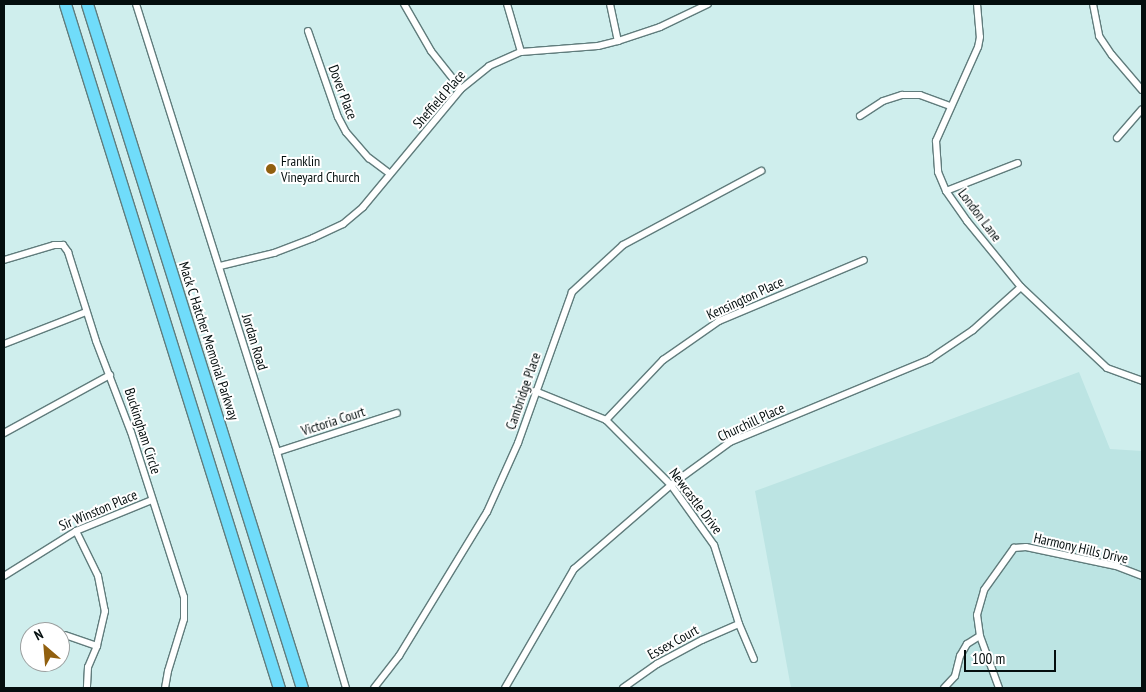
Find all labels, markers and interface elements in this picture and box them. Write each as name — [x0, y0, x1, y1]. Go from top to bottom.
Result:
street label: Dover Place — [325, 62, 361, 122]
street label: Sheffield Place — [409, 67, 469, 131]
place label: Franklin Vineyard Church — [281, 153, 360, 186]
marker: Franklin Vineyard Church — [265, 163, 277, 175]
street label: London Lane — [955, 185, 1005, 245]
street label: Mack C Hatcher Memorial Parkway — [175, 259, 243, 423]
street label: Kensington Place — [704, 273, 786, 323]
street label: Jordan Road — [239, 312, 271, 372]
street label: Cambridge Place — [502, 350, 544, 432]
street label: Buckingham Circle — [121, 386, 165, 476]
street label: Churchill Place — [715, 399, 787, 445]
street label: Victoria Court — [299, 403, 367, 439]
street label: Newcastle Drive — [666, 465, 726, 537]
street label: Sir Winston Place — [56, 486, 140, 534]
street label: Harmony Hills Drive — [1032, 529, 1130, 567]
street label: Essex Court — [644, 621, 702, 663]
north arrow — [20, 622, 70, 672]
text: N — [31, 625, 46, 644]
scale bar — [966, 640, 1058, 672]
text: 100 m — [972, 649, 1005, 668]

